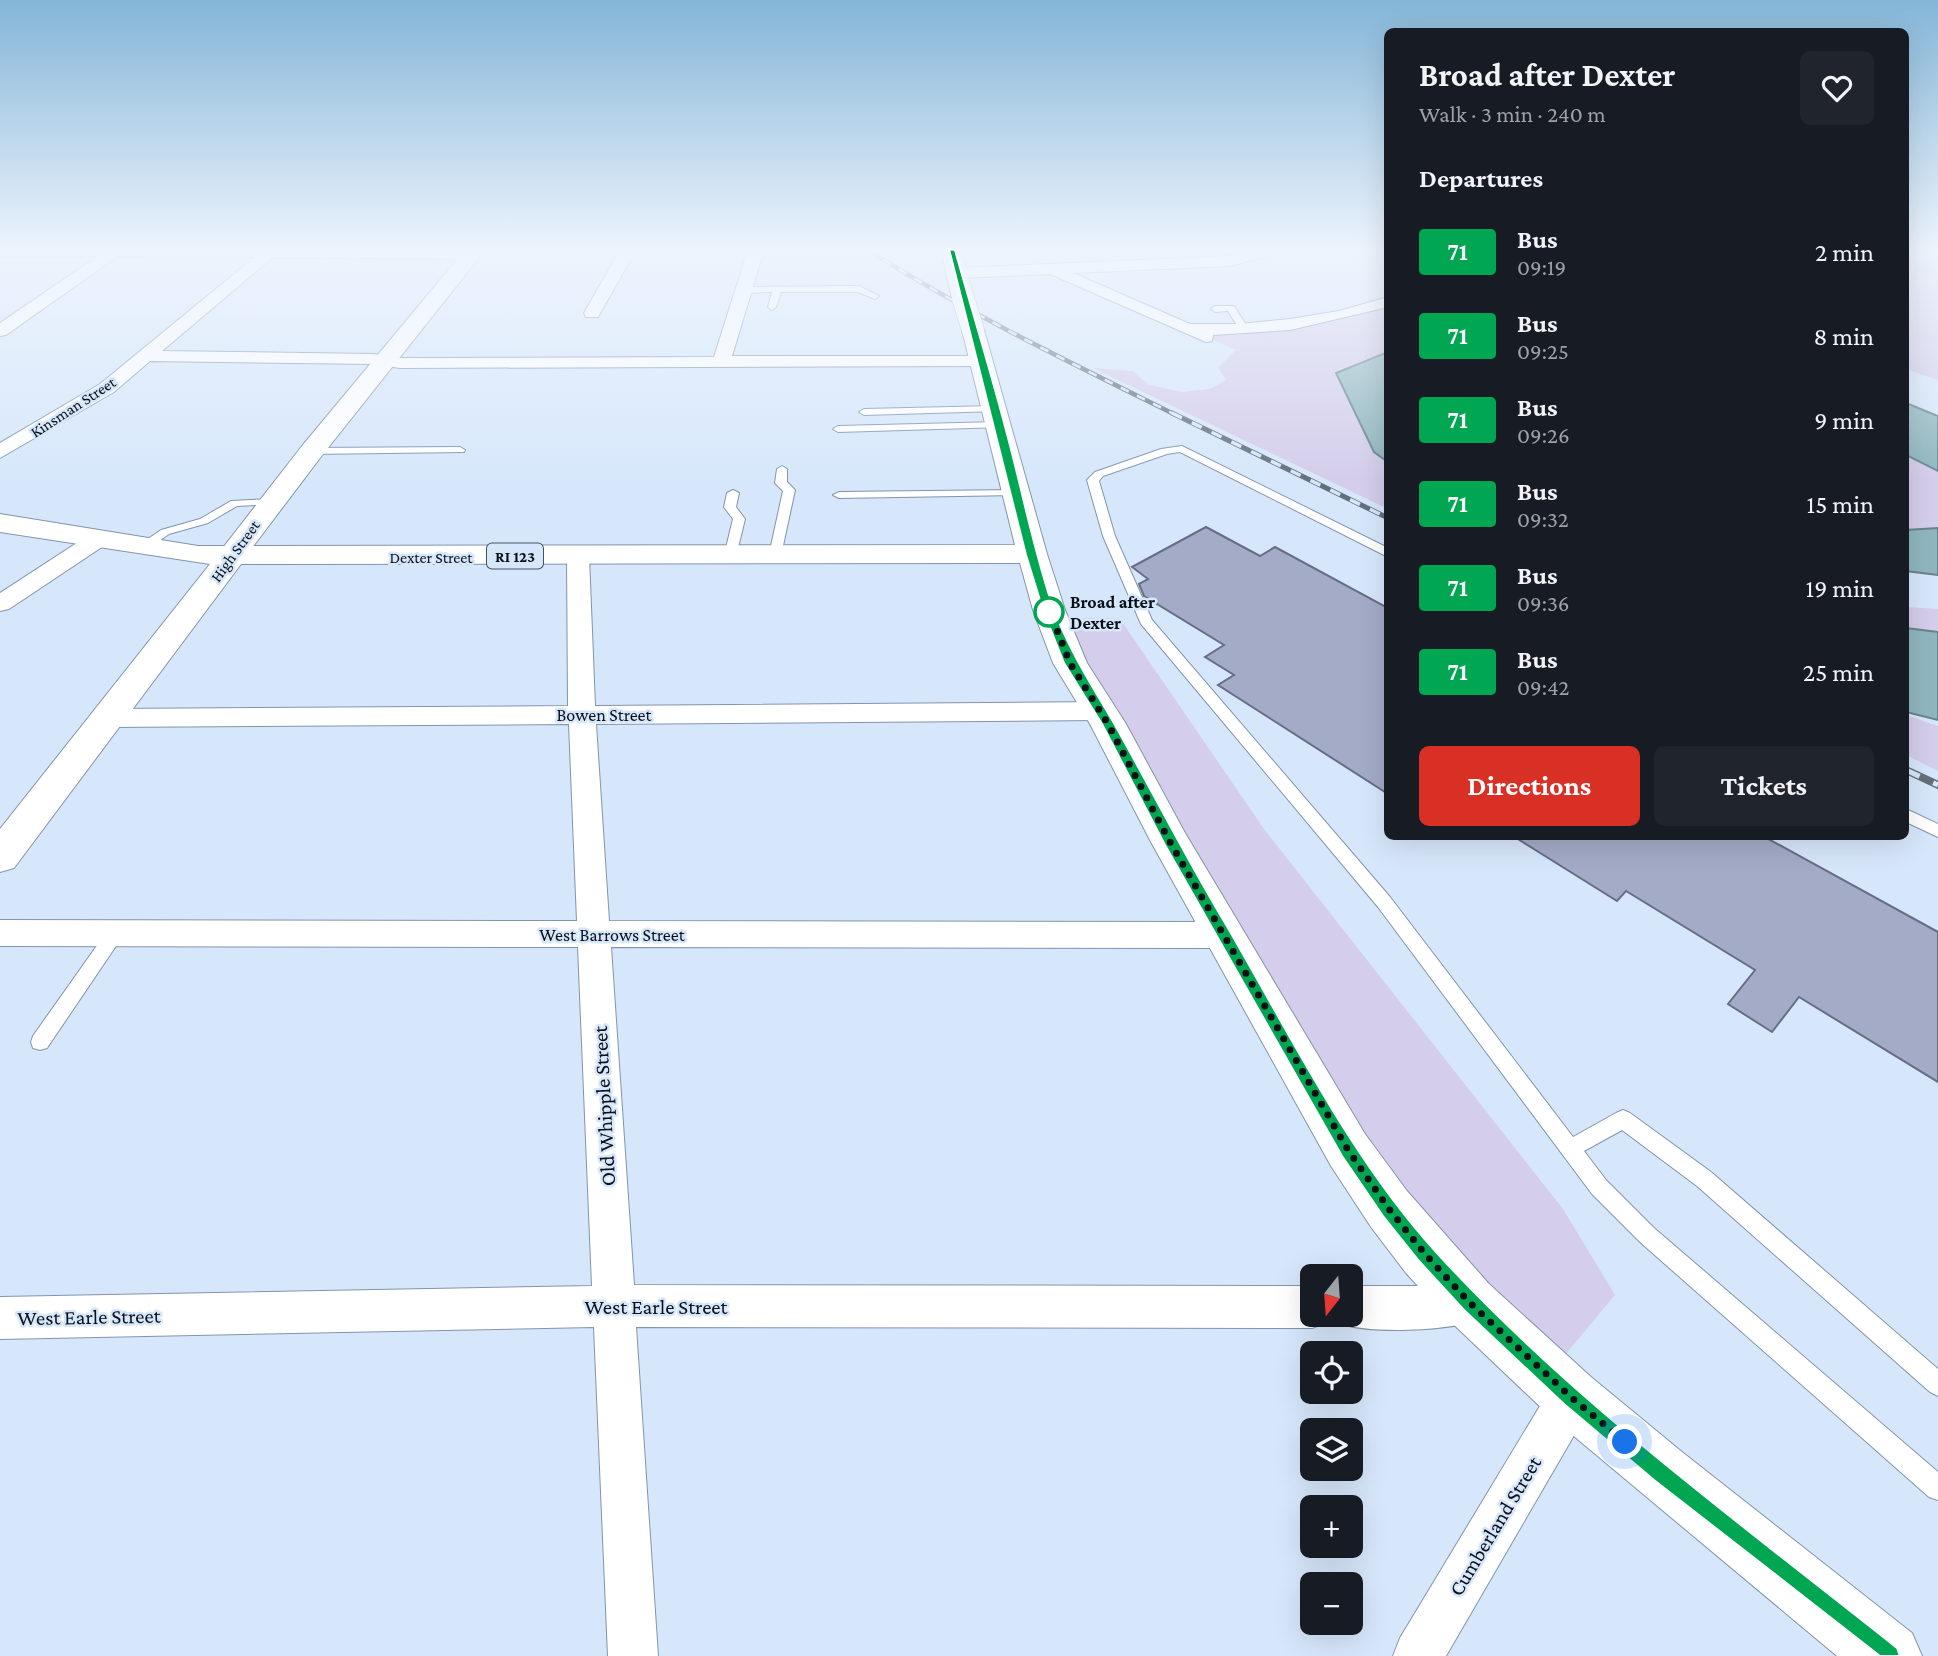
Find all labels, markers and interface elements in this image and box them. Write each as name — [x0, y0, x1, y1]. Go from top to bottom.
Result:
button: heart — [1800, 51, 1874, 125]
text: Broad after Dexter — [1419, 56, 1676, 93]
text: Walk · 3 min · 240 m — [1419, 101, 1606, 127]
text: Departures — [1419, 164, 1543, 193]
text: Bus — [1517, 225, 1558, 254]
text: 71 — [1447, 238, 1468, 265]
text: 2 min — [1815, 238, 1874, 267]
text: 09:19 — [1517, 254, 1566, 280]
text: Bus — [1517, 309, 1558, 338]
text: 71 — [1447, 322, 1468, 349]
text: 8 min — [1813, 322, 1874, 351]
text: 09:25 — [1517, 338, 1569, 364]
street label: Kinsman Street — [27, 373, 119, 441]
text: Bus — [1517, 393, 1558, 422]
text: 71 — [1447, 406, 1468, 433]
text: 9 min — [1814, 406, 1874, 435]
text: 09:26 — [1517, 422, 1570, 448]
text: Bus — [1517, 477, 1558, 506]
text: 71 — [1447, 490, 1468, 517]
text: 15 min — [1807, 490, 1874, 519]
text: 09:32 — [1517, 506, 1569, 532]
street label: High Street — [207, 517, 264, 586]
road number: RI 123 — [487, 544, 543, 568]
street label: Dexter Street — [389, 549, 473, 566]
text: Bus — [1517, 561, 1558, 590]
text: 71 — [1447, 574, 1468, 601]
text: 19 min — [1806, 574, 1874, 603]
text: 09:36 — [1517, 590, 1570, 616]
place label: Broad after Dexter — [1070, 592, 1155, 633]
marker: Broad after Dexter — [1034, 597, 1064, 627]
text: Bus — [1517, 645, 1558, 674]
text: 71 — [1447, 658, 1468, 685]
text: 25 min — [1803, 658, 1874, 687]
text: 09:42 — [1517, 674, 1569, 700]
street label: Bowen Street — [557, 705, 653, 725]
button: Directions — [1419, 746, 1640, 826]
button: Tickets — [1654, 746, 1874, 826]
street label: West Barrows Street — [539, 925, 686, 945]
street label: Old Whipple Street — [588, 1024, 620, 1187]
north arrow — [1300, 1264, 1363, 1326]
map controls — [1300, 1264, 1363, 1635]
street label: West Earle Street — [584, 1295, 729, 1319]
street label: West Earle Street — [17, 1304, 162, 1330]
button: locate — [1300, 1341, 1363, 1404]
button: layers — [1300, 1418, 1363, 1481]
your location — [1607, 1424, 1642, 1459]
street label: Cumberland Street — [1444, 1451, 1547, 1600]
button: + — [1300, 1495, 1363, 1558]
button: − — [1300, 1572, 1363, 1635]

